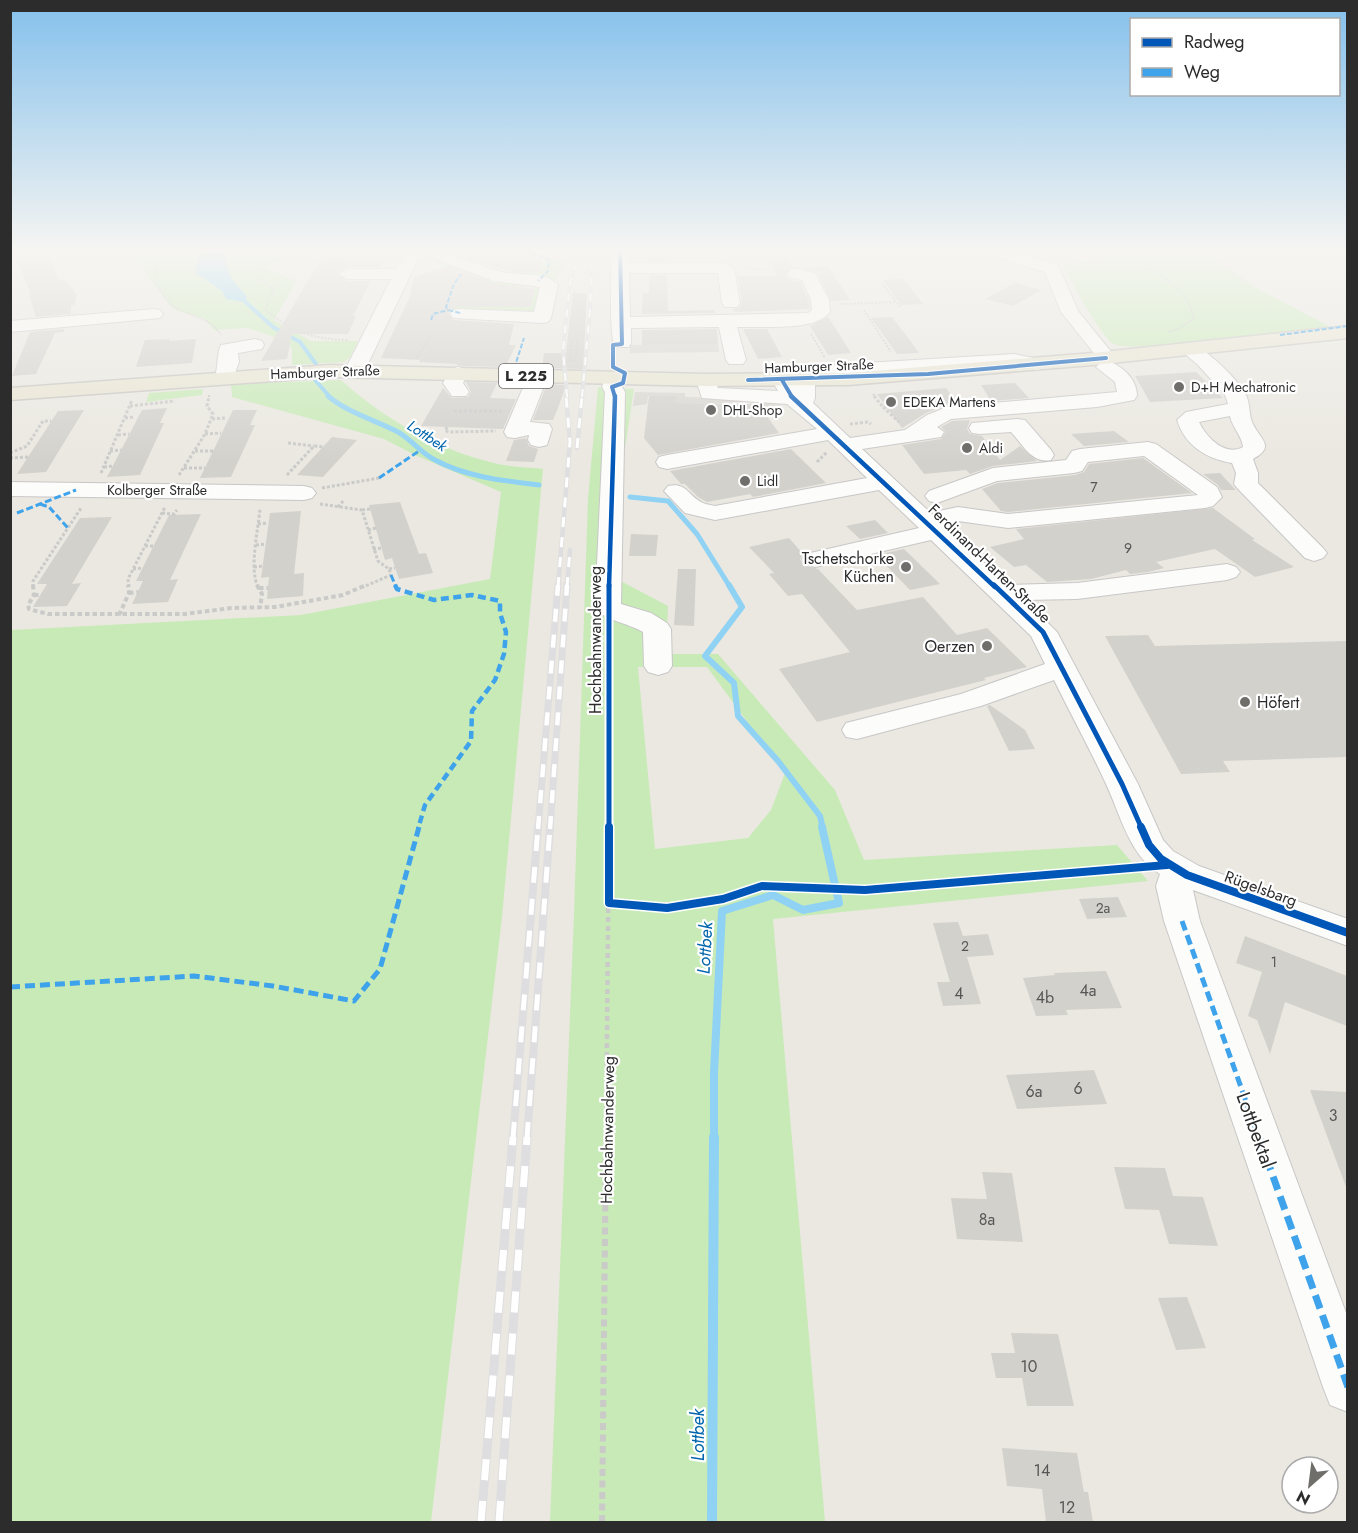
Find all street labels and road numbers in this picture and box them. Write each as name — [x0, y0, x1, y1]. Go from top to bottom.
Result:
street label: Hamburger Straße — [764, 354, 874, 378]
street label: Hamburger Straße — [270, 360, 380, 384]
road number: L 225 — [499, 364, 553, 388]
street label: Kolberger Straße — [107, 480, 207, 500]
street label: Ferdinand-Harten-Straße — [923, 498, 1056, 628]
street label: Hochbahnwanderweg — [584, 566, 607, 714]
street label: Rügelsbarg — [1221, 865, 1300, 912]
street label: Hochbahnwanderweg — [595, 1056, 620, 1204]
street label: Lottbektal — [1228, 1088, 1283, 1172]

